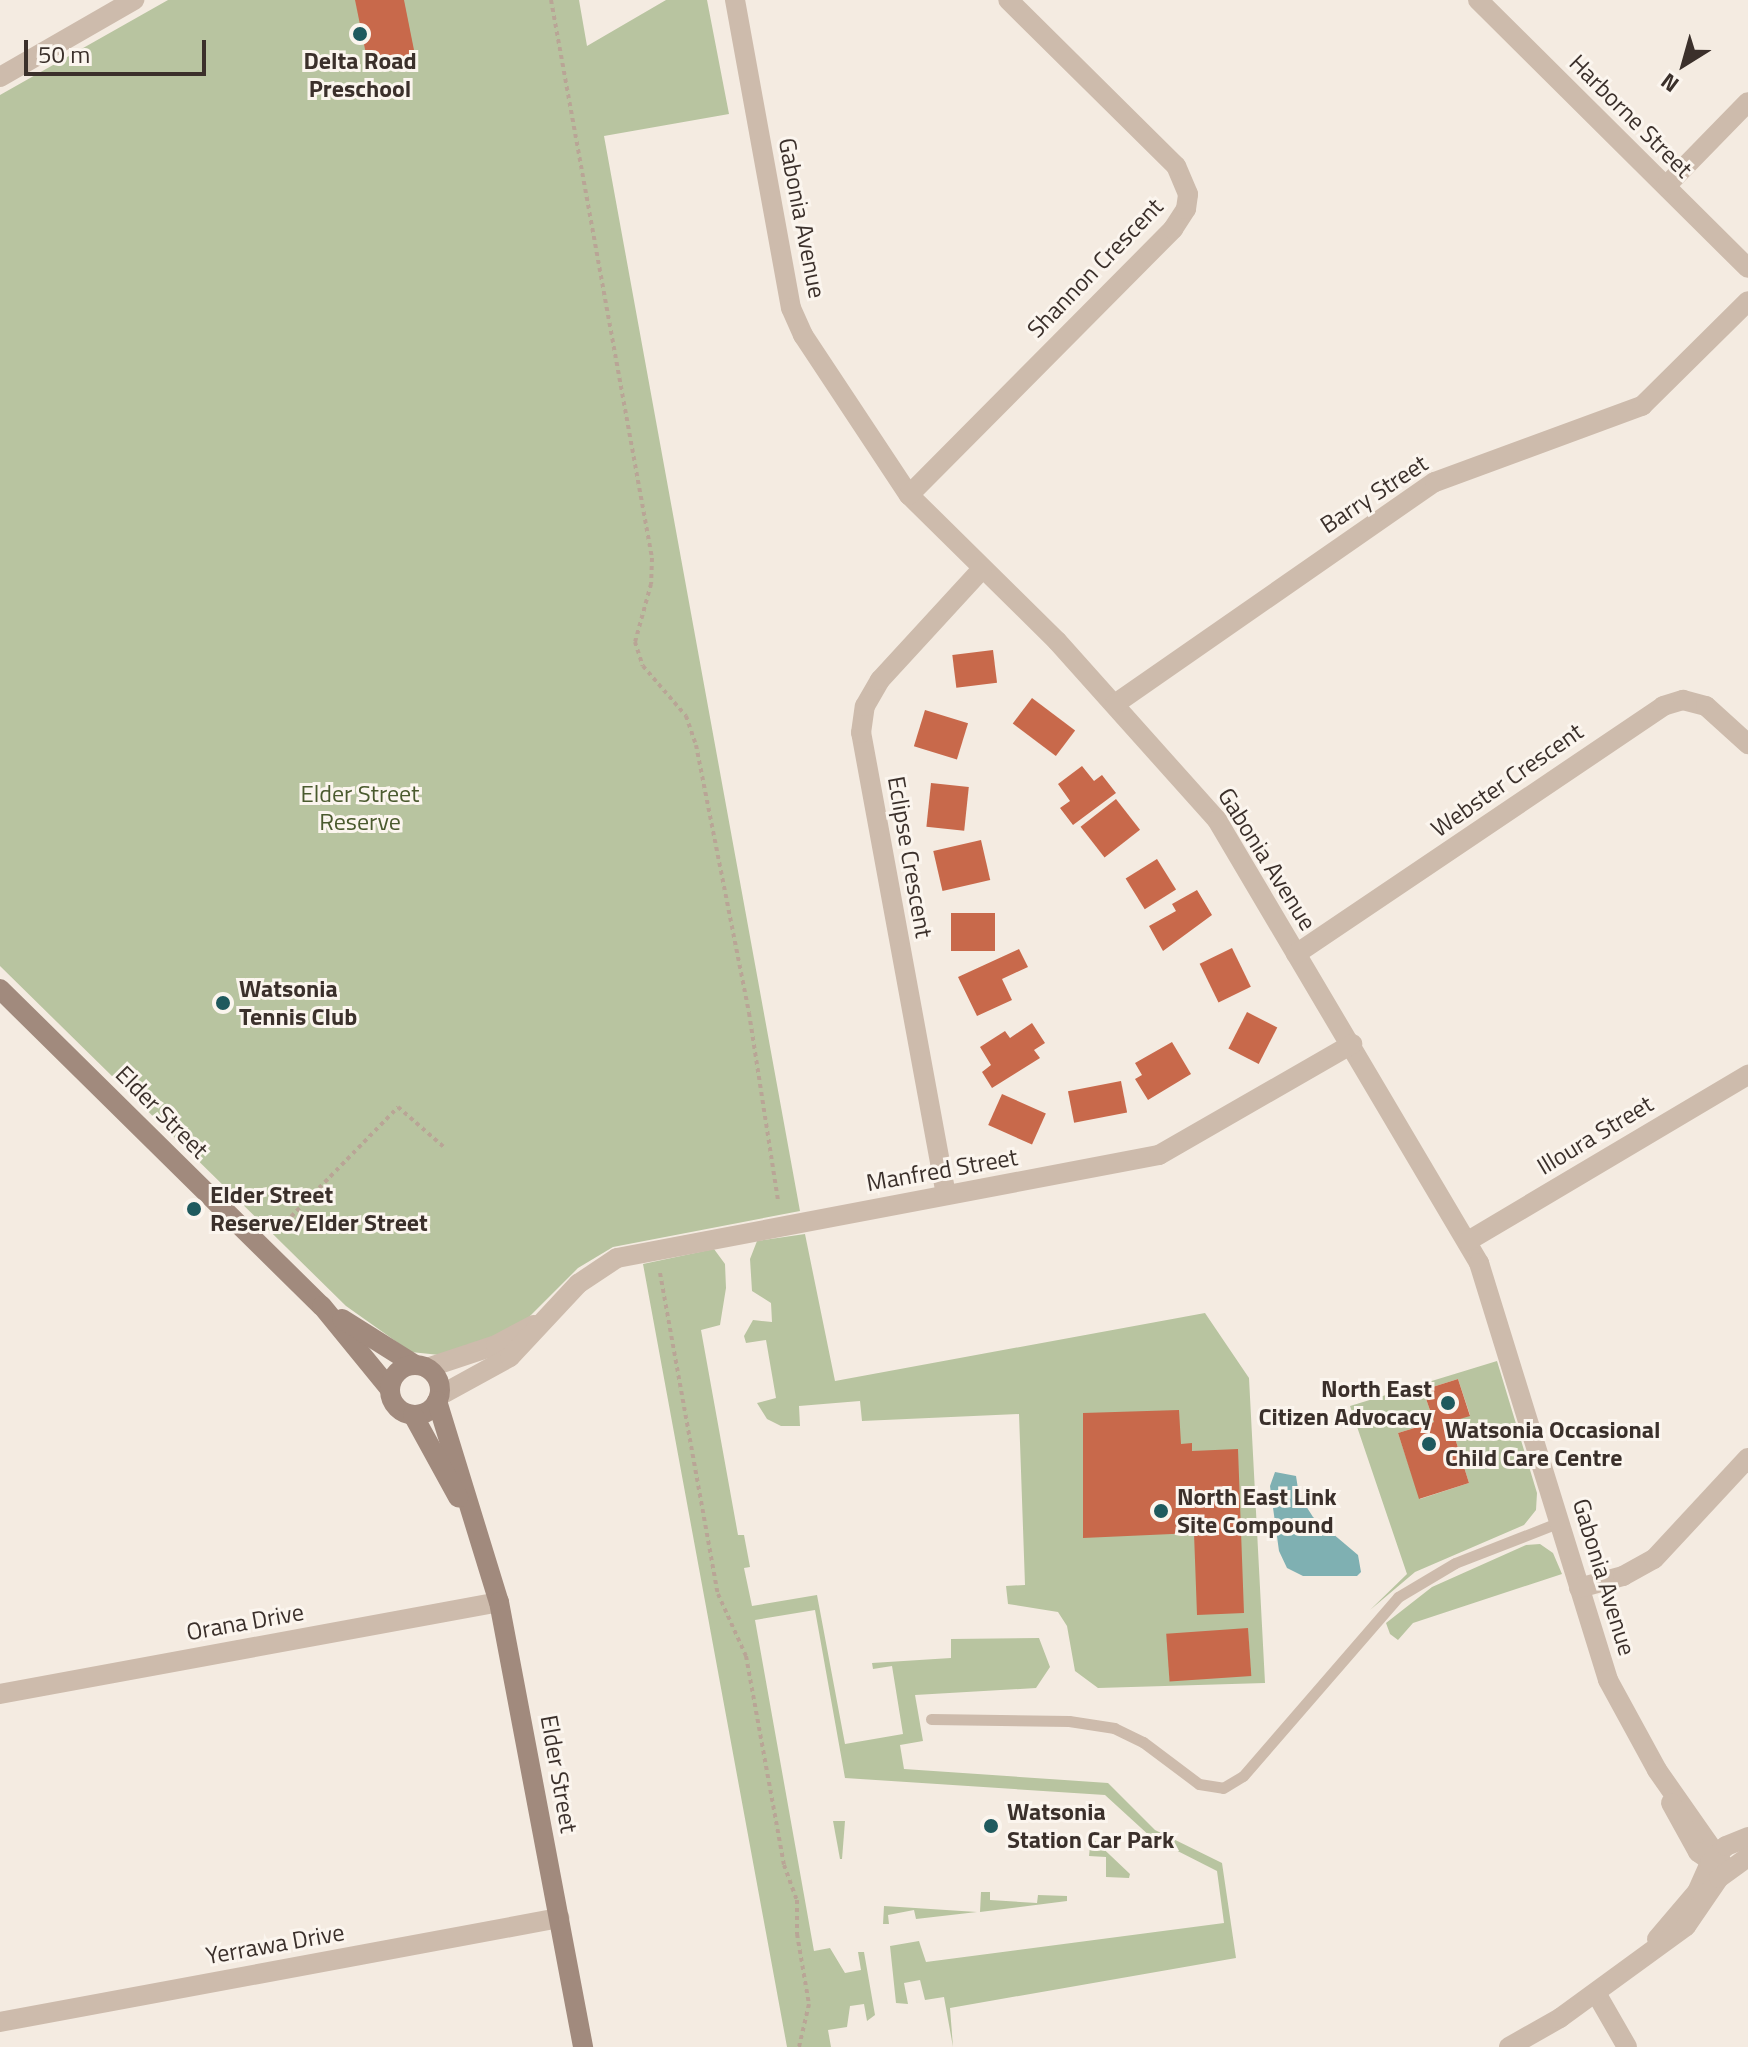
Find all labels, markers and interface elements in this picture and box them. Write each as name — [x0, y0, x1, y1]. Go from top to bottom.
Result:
scale bar — [28, 24, 210, 74]
north arrow — [1644, 24, 1724, 104]
marker: Delta Road Preschool — [351, 25, 369, 43]
text: 50 m — [38, 36, 90, 72]
place label: Delta Road Preschool — [303, 47, 417, 103]
street label: Harborne Street — [1563, 48, 1699, 184]
text: N — [1653, 65, 1686, 101]
street label: Gabonia Avenue — [772, 135, 832, 301]
street label: Shannon Crescent — [1021, 192, 1169, 344]
street label: Barry Street — [1315, 449, 1433, 539]
street label: Webster Crescent — [1426, 717, 1588, 843]
street label: Eclipse Crescent — [882, 774, 938, 940]
park label: Elder Street Reserve — [300, 780, 420, 836]
street label: Gabonia Avenue — [1212, 782, 1322, 936]
place label: Watsonia Tennis Club — [239, 975, 357, 1031]
marker: Watsonia Tennis Club — [214, 994, 232, 1012]
street label: Elder Street — [110, 1060, 214, 1164]
street label: Illoura Street — [1532, 1089, 1658, 1181]
street label: Manfred Street — [864, 1143, 1020, 1197]
place label: Elder Street Reserve/Elder Street — [210, 1181, 428, 1237]
marker: Elder Street Reserve/Elder Street — [185, 1200, 203, 1218]
place label: North East Citizen Advocacy — [1258, 1375, 1432, 1431]
marker: North East Citizen Advocacy — [1439, 1394, 1457, 1412]
place label: Watsonia Occasional Child Care Centre — [1445, 1416, 1661, 1472]
marker: Watsonia Occasional Child Care Centre — [1420, 1435, 1438, 1453]
place label: North East Link Site Compound — [1177, 1483, 1337, 1539]
street label: Gabonia Avenue — [1566, 1495, 1642, 1659]
marker: North East Link Site Compound — [1152, 1502, 1170, 1520]
street label: Orana Drive — [184, 1597, 306, 1647]
street label: Elder Street — [534, 1713, 584, 1835]
place label: Watsonia Station Car Park — [1007, 1798, 1174, 1854]
marker: Watsonia Station Car Park — [982, 1817, 1000, 1835]
street label: Yerrawa Drive — [204, 1918, 346, 1970]

